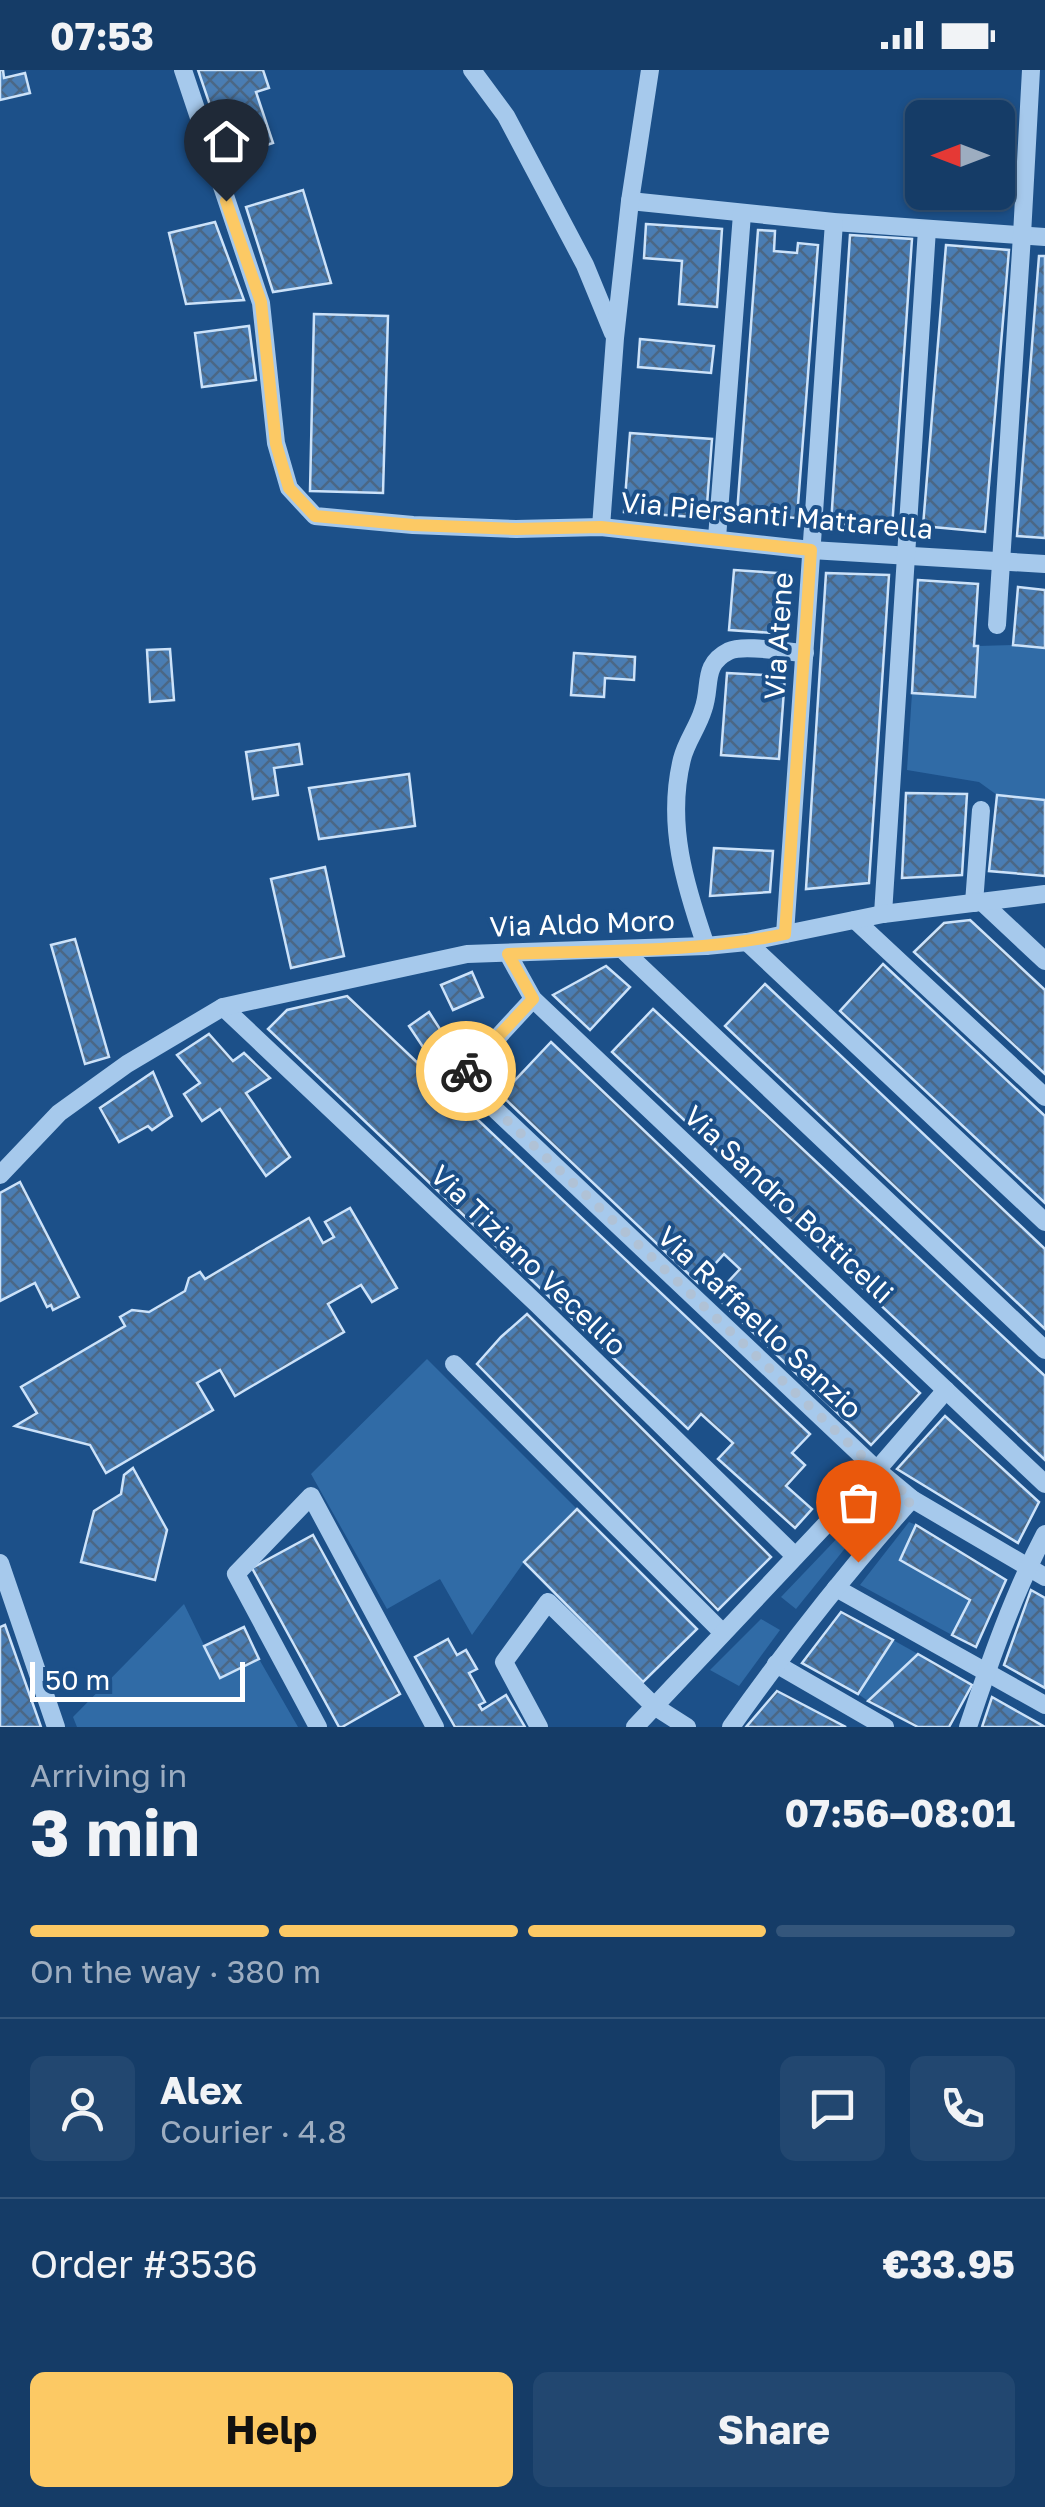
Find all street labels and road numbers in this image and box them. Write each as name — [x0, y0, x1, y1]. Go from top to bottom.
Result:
street label: Via Piersanti Mattarella — [619, 485, 935, 545]
street label: Via Atene — [757, 571, 799, 701]
street label: Via Aldo Moro — [489, 903, 675, 943]
street label: Via Sandro Botticelli — [678, 1099, 900, 1309]
street label: Via Tiziano Vecellio — [424, 1158, 634, 1362]
street label: Via Raffaello Sanzio — [651, 1219, 869, 1425]

